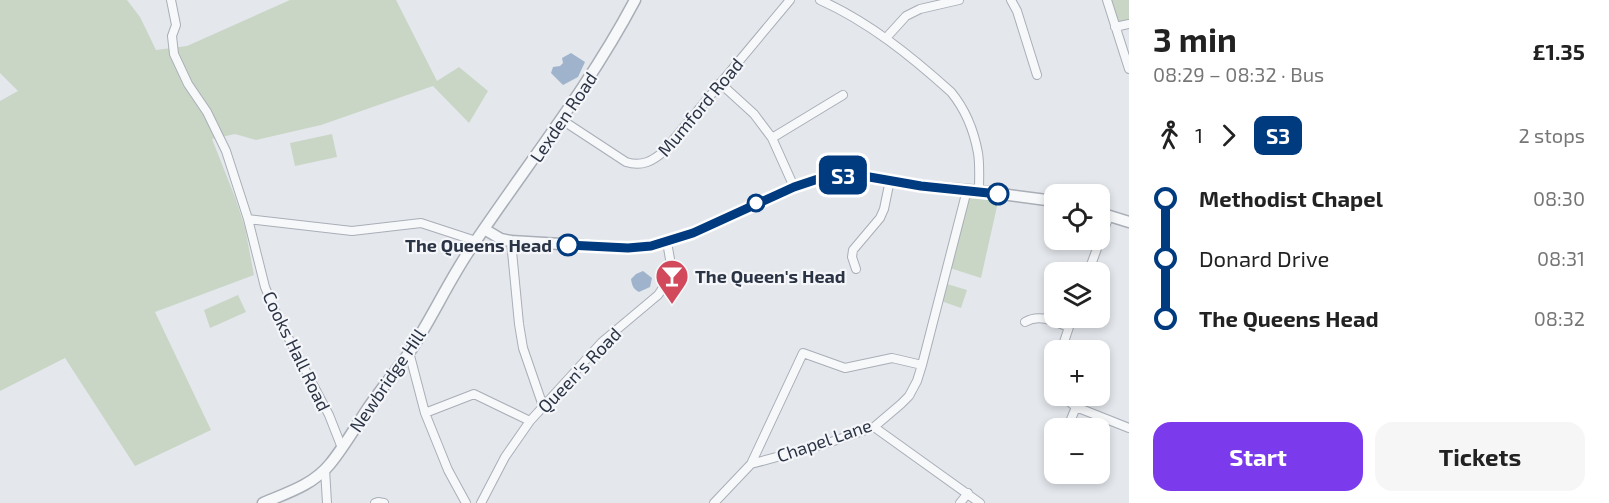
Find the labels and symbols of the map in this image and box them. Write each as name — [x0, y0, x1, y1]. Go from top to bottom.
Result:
street label: Mumford Road — [653, 53, 747, 161]
street label: Lexden Road — [525, 68, 601, 166]
line badge: S3 — [816, 156, 870, 195]
unlabelled marker — [987, 183, 1009, 205]
unlabelled marker — [747, 194, 765, 212]
place label: The Queens Head — [405, 234, 552, 256]
marker: The Queens Head — [557, 234, 579, 256]
bar icon: The Queen's Head — [654, 258, 690, 305]
place label: The Queen's Head — [695, 265, 846, 287]
street label: Cooks Hall Road — [258, 287, 336, 415]
street label: Newbridge Hill — [344, 323, 430, 436]
street label: Queen's Road — [533, 323, 625, 417]
street label: Chapel Lane — [774, 414, 874, 466]

